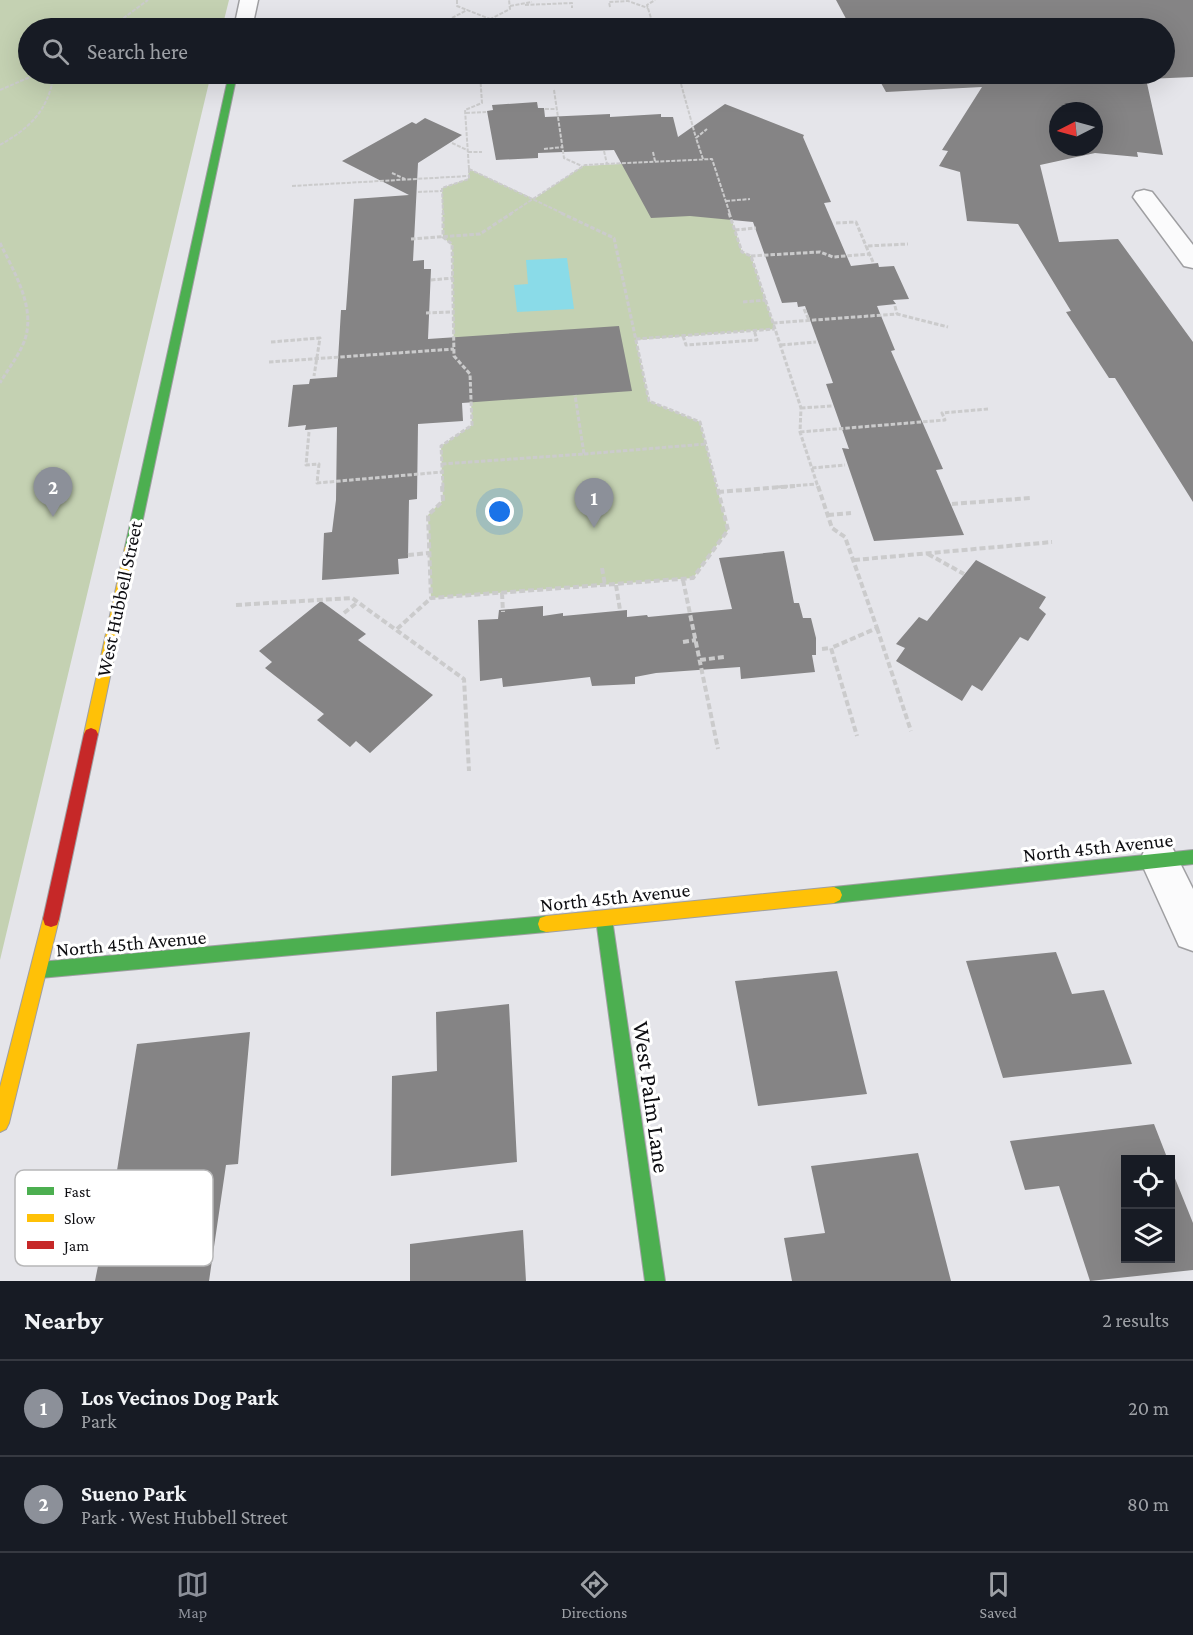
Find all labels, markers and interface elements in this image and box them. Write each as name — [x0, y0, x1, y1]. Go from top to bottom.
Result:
search box — [18, 18, 1175, 84]
icon: search — [39, 35, 72, 68]
text: Search here — [87, 39, 188, 64]
north arrow — [1049, 102, 1103, 156]
pin: 2 — [34, 468, 72, 517]
pin: 1 — [574, 478, 614, 528]
your location — [485, 497, 514, 526]
street label: West Hubbell Street — [92, 519, 146, 679]
street label: North 45th Avenue — [1022, 828, 1174, 866]
street label: North 45th Avenue — [539, 878, 691, 916]
street label: North 45th Avenue — [55, 925, 207, 961]
street label: West Palm Lane — [628, 1019, 676, 1175]
map controls — [1121, 1155, 1175, 1263]
button: locate — [1121, 1155, 1175, 1209]
legend — [15, 1170, 213, 1266]
text: Fast — [64, 1183, 91, 1200]
button: layers — [1121, 1209, 1175, 1263]
text: Slow — [64, 1210, 96, 1227]
text: Jam — [62, 1237, 89, 1255]
text: Nearby — [24, 1306, 103, 1335]
text: 2 results — [1102, 1309, 1169, 1331]
text: Los Vecinos Dog Park — [81, 1385, 278, 1410]
text: 1 — [40, 1397, 47, 1419]
text: 20 m — [1128, 1397, 1169, 1419]
text: Park — [81, 1410, 117, 1432]
text: Sueno Park — [81, 1481, 186, 1506]
text: 2 — [38, 1493, 49, 1515]
text: 80 m — [1127, 1493, 1169, 1515]
text: Park · West Hubbell Street — [81, 1506, 288, 1528]
tab: Map — [176, 1568, 209, 1621]
tab: Directions — [561, 1568, 627, 1621]
tab: Saved — [979, 1568, 1017, 1621]

